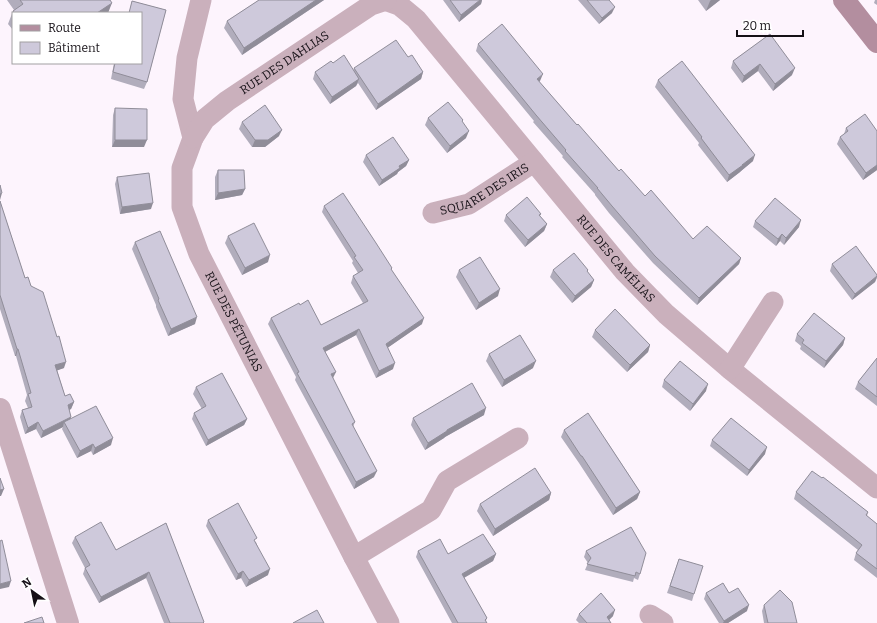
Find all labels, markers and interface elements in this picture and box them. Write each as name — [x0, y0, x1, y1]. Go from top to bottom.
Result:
legend — [12, 12, 142, 64]
scale bar — [737, 12, 803, 38]
text: 20 m — [743, 19, 772, 33]
text: Route — [48, 21, 81, 35]
street label: RUE DES DAHLIAS — [237, 28, 332, 97]
text: Bâtiment — [48, 41, 101, 55]
street label: SQUARE DES IRIS — [438, 160, 531, 218]
street label: RUE DES CAMÉLIAS — [574, 212, 658, 305]
street label: RUE DES PÉTUNIAS — [202, 269, 265, 374]
north arrow — [12, 571, 52, 611]
text: N — [20, 575, 34, 591]

